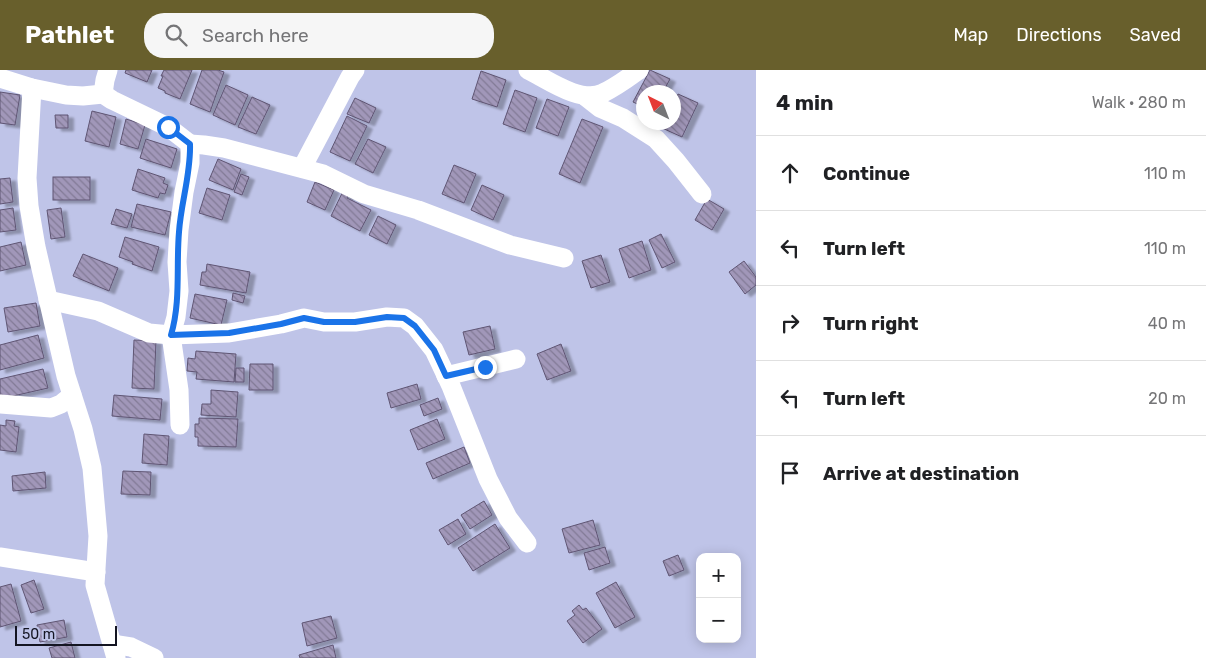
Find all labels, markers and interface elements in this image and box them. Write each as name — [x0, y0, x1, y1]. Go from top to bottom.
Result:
search box — [144, 13, 494, 58]
text: Pathlet — [25, 21, 114, 49]
icon: search — [162, 21, 190, 49]
text: Search here — [202, 24, 309, 47]
text: Map — [953, 24, 988, 46]
text: Directions — [1016, 24, 1102, 46]
text: Saved — [1130, 24, 1181, 46]
north arrow — [636, 85, 681, 130]
text: 4 min — [776, 90, 834, 115]
text: Walk · 280 m — [1092, 93, 1186, 112]
route start — [157, 116, 180, 139]
icon: ahead — [776, 159, 804, 187]
text: Continue — [823, 162, 910, 185]
text: 110 m — [1144, 164, 1186, 183]
icon: left — [776, 234, 804, 262]
text: Turn left — [823, 237, 905, 260]
text: 110 m — [1144, 239, 1186, 258]
icon: right — [776, 309, 804, 337]
text: Turn right — [823, 312, 918, 335]
text: 40 m — [1148, 314, 1186, 333]
route end — [474, 356, 497, 379]
icon: left — [776, 384, 804, 412]
text: Turn left — [823, 387, 905, 410]
text: 20 m — [1148, 389, 1186, 408]
icon: arrive — [776, 459, 804, 487]
text: Arrive at destination — [823, 462, 1019, 485]
map controls — [696, 553, 741, 643]
button: + — [696, 553, 741, 598]
button: − — [696, 598, 741, 643]
scale bar — [15, 623, 118, 646]
text: 50 m — [22, 626, 55, 643]

